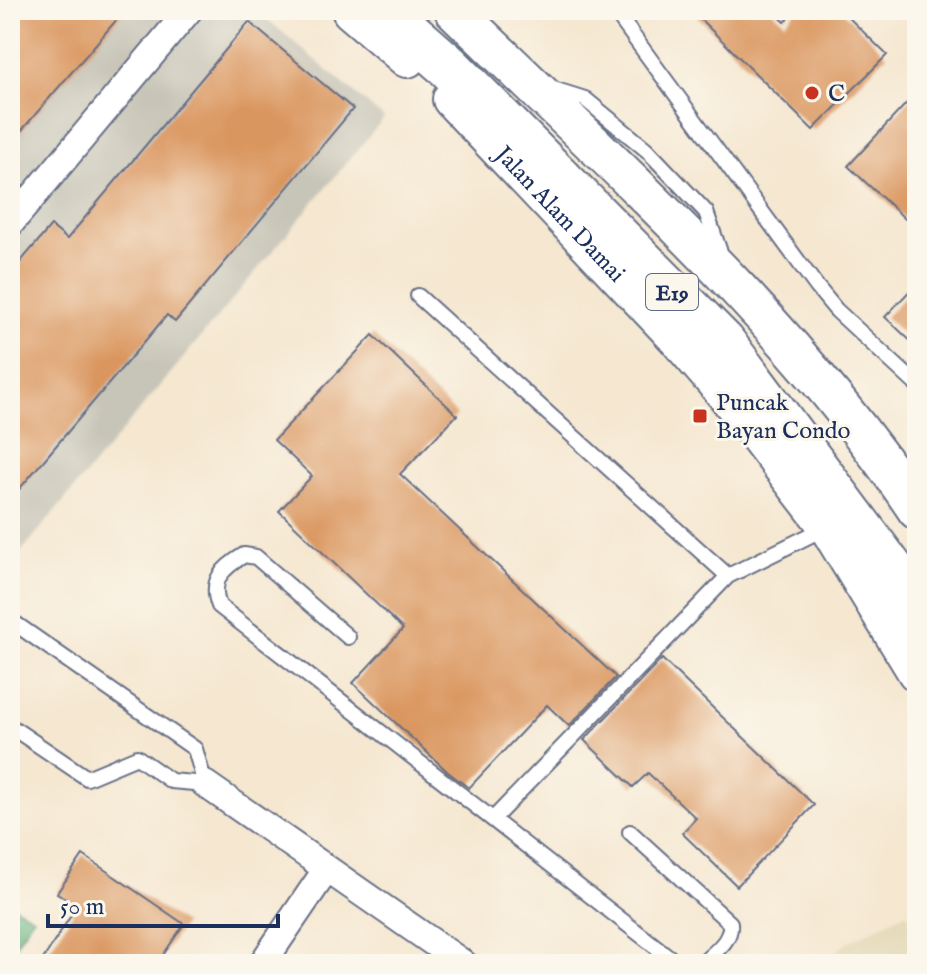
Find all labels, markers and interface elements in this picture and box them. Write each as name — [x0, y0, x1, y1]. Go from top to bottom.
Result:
place label: C — [828, 79, 845, 110]
marker: C — [803, 84, 821, 102]
street label: Jalan Alam Damai — [485, 138, 631, 290]
road number: E19 — [646, 274, 698, 310]
place label: Puncak Bayan Condo — [716, 388, 851, 447]
marker: Puncak Bayan Condo — [691, 407, 709, 425]
scale bar — [48, 878, 278, 928]
text: 50 m — [60, 892, 104, 923]

